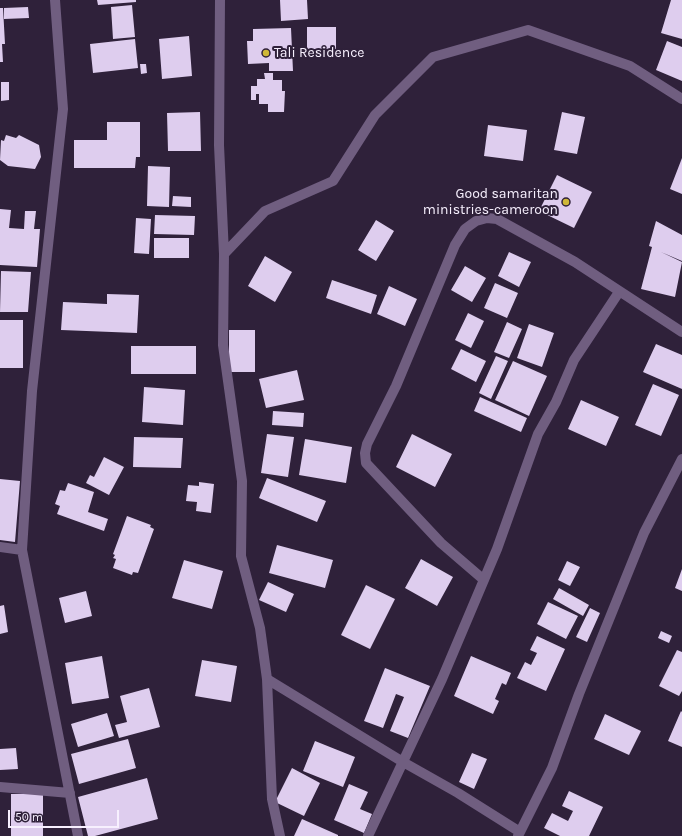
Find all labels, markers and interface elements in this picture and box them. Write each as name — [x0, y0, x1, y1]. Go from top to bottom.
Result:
place label: Tali Residence — [274, 45, 365, 61]
marker: Tali Residence — [261, 48, 271, 58]
place label: Good samaritan ministries-cameroon — [423, 186, 558, 218]
marker: Good samaritan ministries-cameroon — [561, 197, 571, 207]
scale bar — [10, 802, 121, 828]
text: 50 m — [15, 810, 43, 824]

